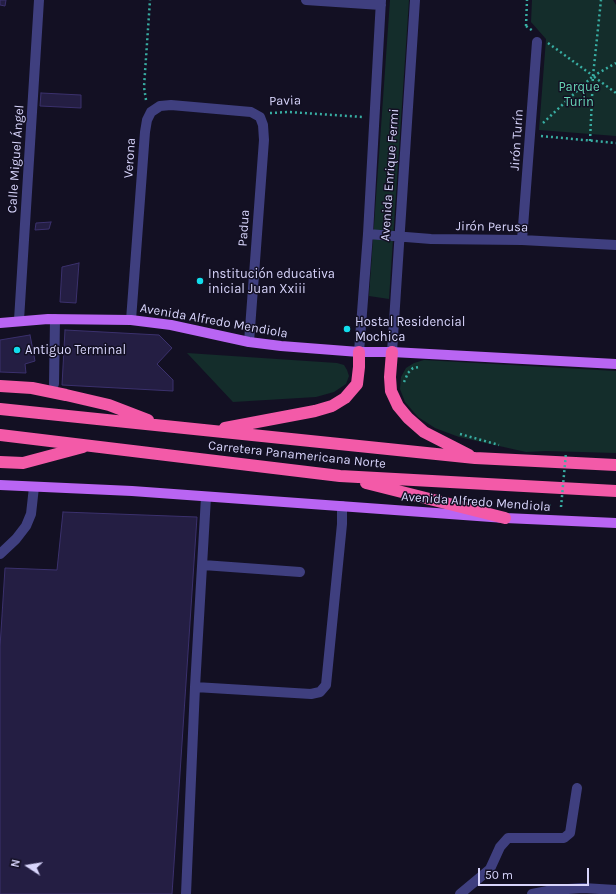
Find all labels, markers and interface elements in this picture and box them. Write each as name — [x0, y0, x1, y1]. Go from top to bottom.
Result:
park label: Parque Turin — [558, 79, 600, 110]
street label: Pavia — [269, 93, 301, 109]
street label: Calle Miguel Ángel — [4, 104, 28, 214]
street label: Avenida Enrique Fermi — [378, 108, 402, 242]
street label: Jirón Turín — [507, 109, 527, 171]
street label: Verona — [121, 137, 139, 179]
street label: Padua — [235, 209, 253, 247]
street label: Jirón Perusa — [456, 219, 528, 235]
place label: Institución educativa inicial Juan Xxiii — [208, 266, 335, 297]
marker: Institución educativa inicial Juan Xxiii — [195, 276, 205, 286]
street label: Avenida Alfredo Mendiola — [139, 300, 289, 342]
place label: Hostal Residencial Mochica — [355, 314, 465, 345]
marker: Hostal Residencial Mochica — [342, 324, 352, 334]
place label: Antiguo Terminal — [25, 342, 126, 358]
marker: Antiguo Terminal — [12, 345, 22, 355]
street label: Carretera Panamericana Norte — [207, 438, 387, 472]
street label: Avenida Alfredo Mendiola — [401, 489, 551, 515]
north arrow — [8, 846, 48, 886]
text: N — [9, 858, 23, 869]
scale bar — [480, 860, 591, 886]
text: 50 m — [485, 868, 513, 882]

